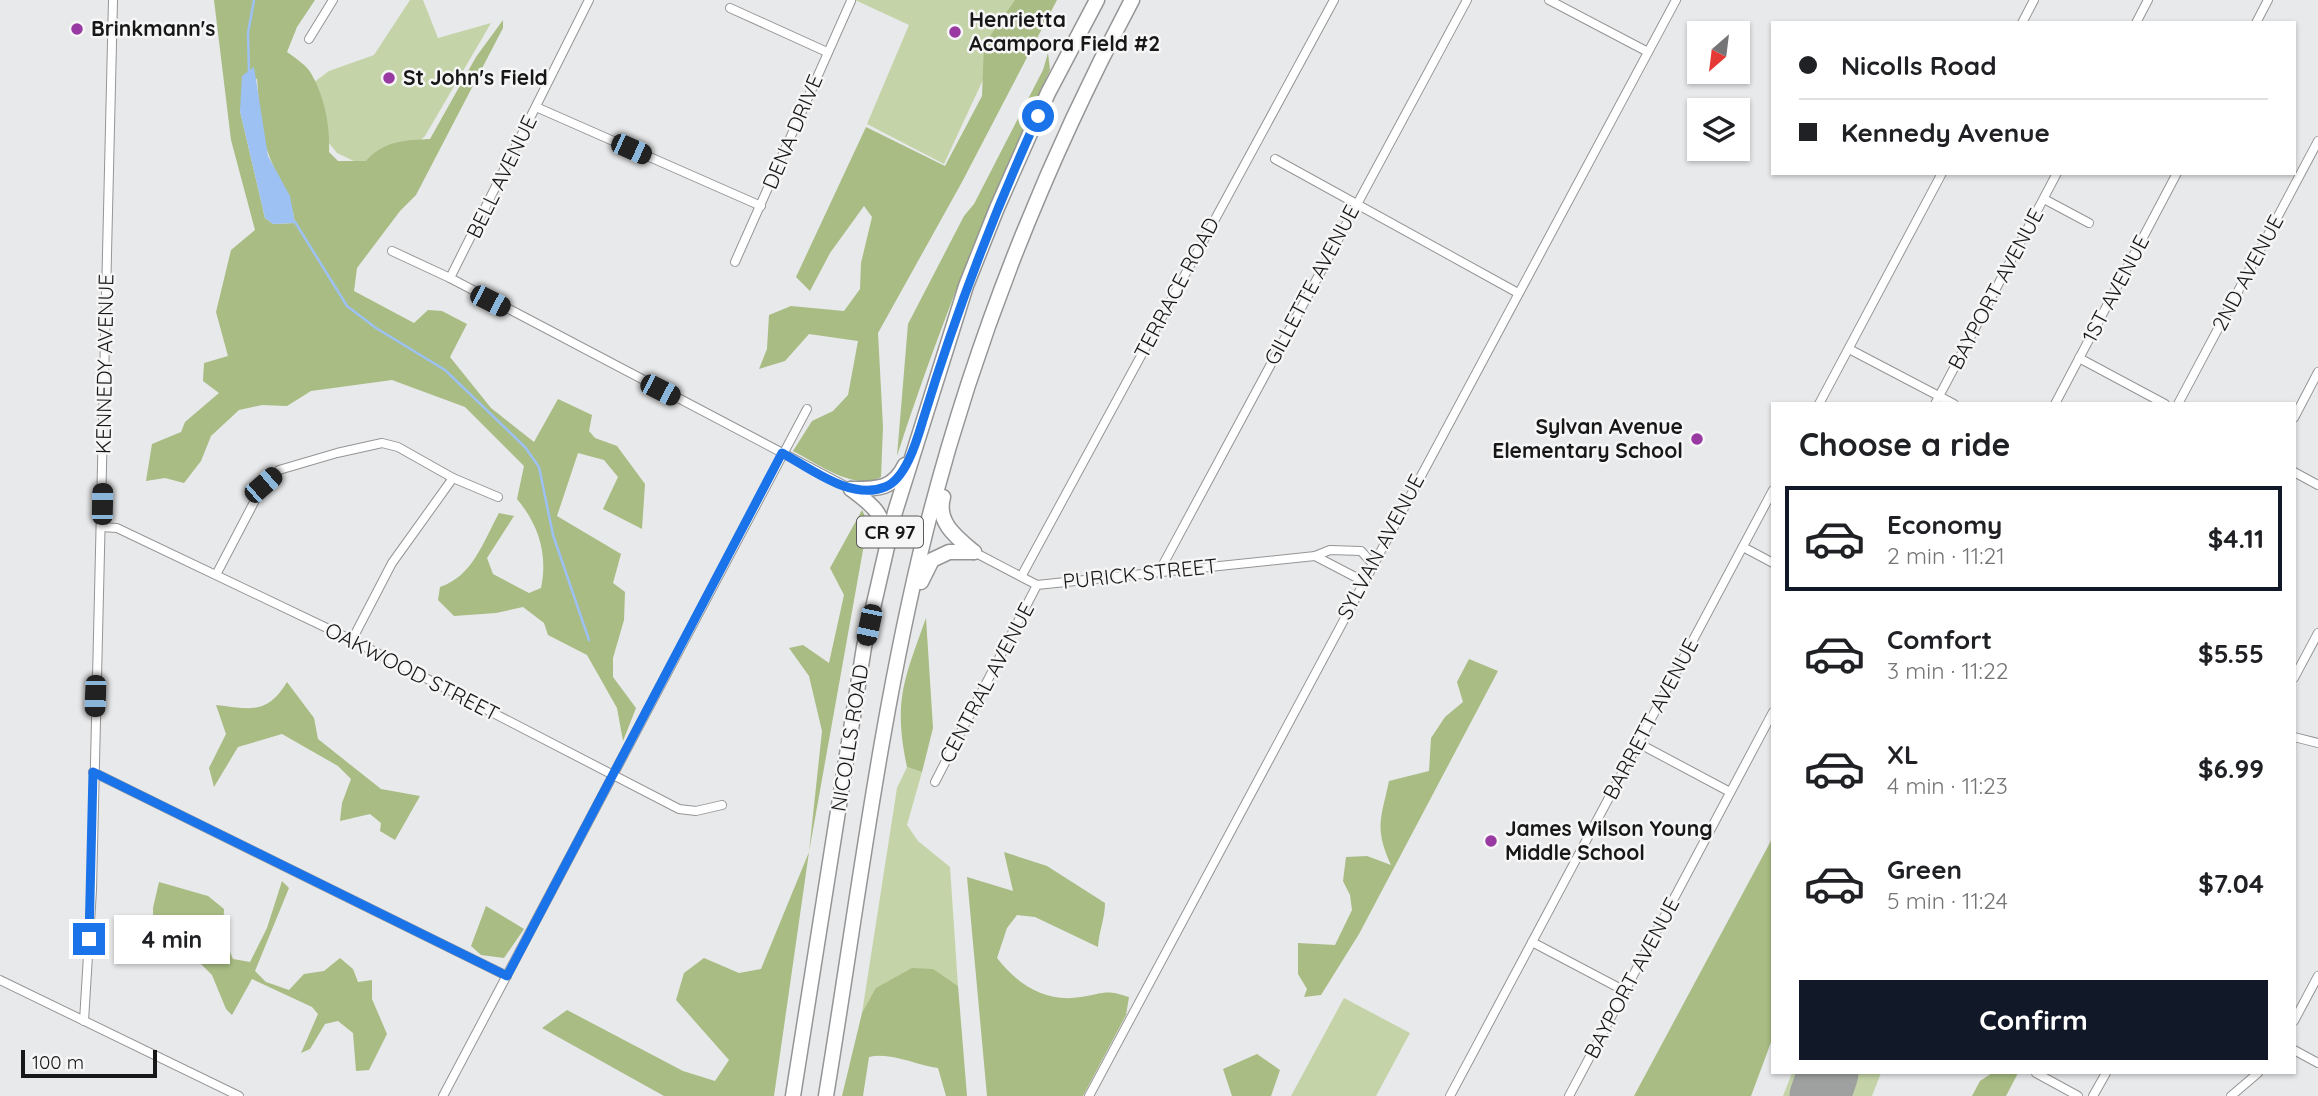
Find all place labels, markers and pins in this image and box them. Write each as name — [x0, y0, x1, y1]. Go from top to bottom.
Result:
place label: Henrietta Acampora Field #2 — [969, 6, 1160, 56]
place label: Brinkmann's — [91, 15, 215, 41]
marker: Brinkmann's — [69, 21, 85, 37]
marker: Henrietta Acampora Field #2 — [947, 24, 963, 40]
place label: St John's Field — [403, 64, 548, 90]
marker: St John's Field — [381, 70, 397, 86]
place label: Sylvan Avenue Elementary School — [1492, 413, 1683, 463]
marker: Sylvan Avenue Elementary School — [1689, 431, 1705, 447]
place label: James Wilson Young Middle School — [1505, 815, 1713, 865]
marker: James Wilson Young Middle School — [1483, 833, 1499, 849]

